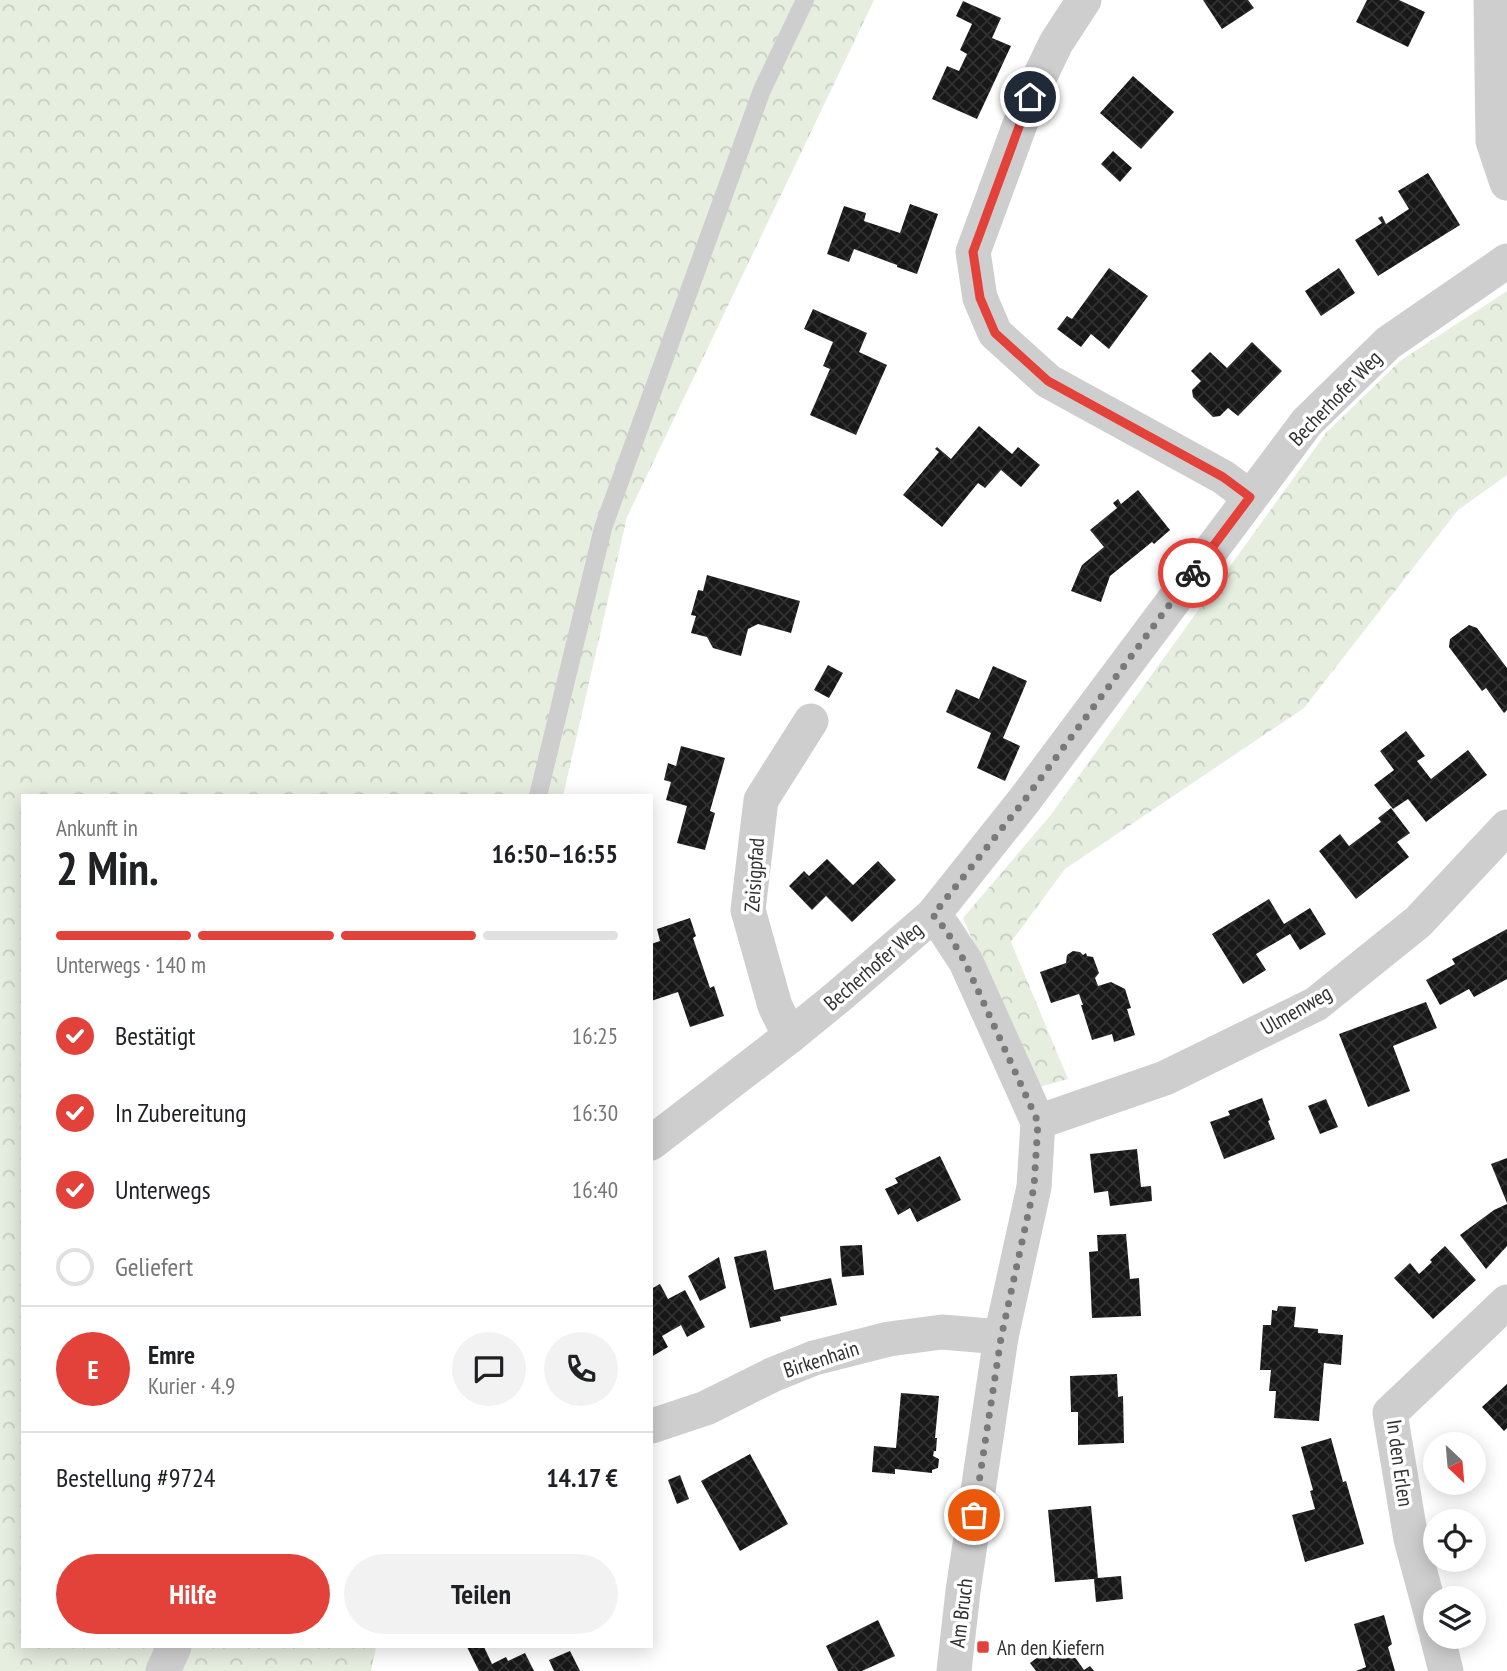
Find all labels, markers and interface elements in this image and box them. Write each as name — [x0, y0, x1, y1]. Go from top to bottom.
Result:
pin — [1000, 67, 1060, 127]
icon: home — [1011, 78, 1049, 116]
street label: Becherhofer Weg — [1283, 345, 1387, 451]
courier — [1158, 538, 1228, 608]
icon: bike — [1174, 554, 1212, 592]
text: Ankunft in — [56, 813, 138, 842]
text: 16:50–16:55 — [491, 837, 618, 870]
street label: Zeisigpfad — [738, 837, 770, 913]
text: 2 Min. — [56, 838, 159, 898]
street label: Becherhofer Weg — [818, 916, 928, 1016]
text: Unterwegs · 140 m — [56, 950, 206, 979]
street label: Ulmenweg — [1256, 979, 1336, 1041]
icon: check — [56, 1017, 94, 1055]
text: Bestätigt — [115, 1019, 196, 1052]
text: 16:25 — [572, 1021, 618, 1050]
icon: check — [56, 1094, 94, 1132]
text: In Zubereitung — [115, 1096, 246, 1129]
text: 16:30 — [572, 1098, 618, 1127]
icon: check — [56, 1171, 94, 1209]
text: Unterwegs — [115, 1173, 210, 1206]
text: 16:40 — [572, 1175, 618, 1204]
text: Geliefert — [115, 1250, 193, 1283]
button: chat — [452, 1332, 526, 1406]
button: phone — [544, 1332, 618, 1406]
street label: Birkenhain — [780, 1334, 862, 1384]
text: Emre — [148, 1338, 195, 1371]
text: E — [87, 1353, 99, 1386]
text: Kurier · 4.9 — [148, 1371, 235, 1400]
street label: In den Erlen — [1381, 1418, 1419, 1508]
north arrow — [1423, 1432, 1486, 1494]
map controls — [1423, 1432, 1486, 1649]
text: Bestellung #9724 — [56, 1461, 216, 1494]
text: 14.17 € — [546, 1461, 618, 1494]
pin — [944, 1485, 1004, 1545]
icon: bag — [955, 1496, 993, 1534]
button: locate — [1423, 1509, 1486, 1572]
button: Hilfe — [56, 1554, 330, 1634]
button: Teilen — [344, 1554, 618, 1634]
street label: Am Bruch — [943, 1577, 979, 1649]
button: layers — [1423, 1586, 1486, 1649]
place label: An den Kiefern — [997, 1634, 1105, 1661]
marker: An den Kiefern — [975, 1639, 991, 1655]

